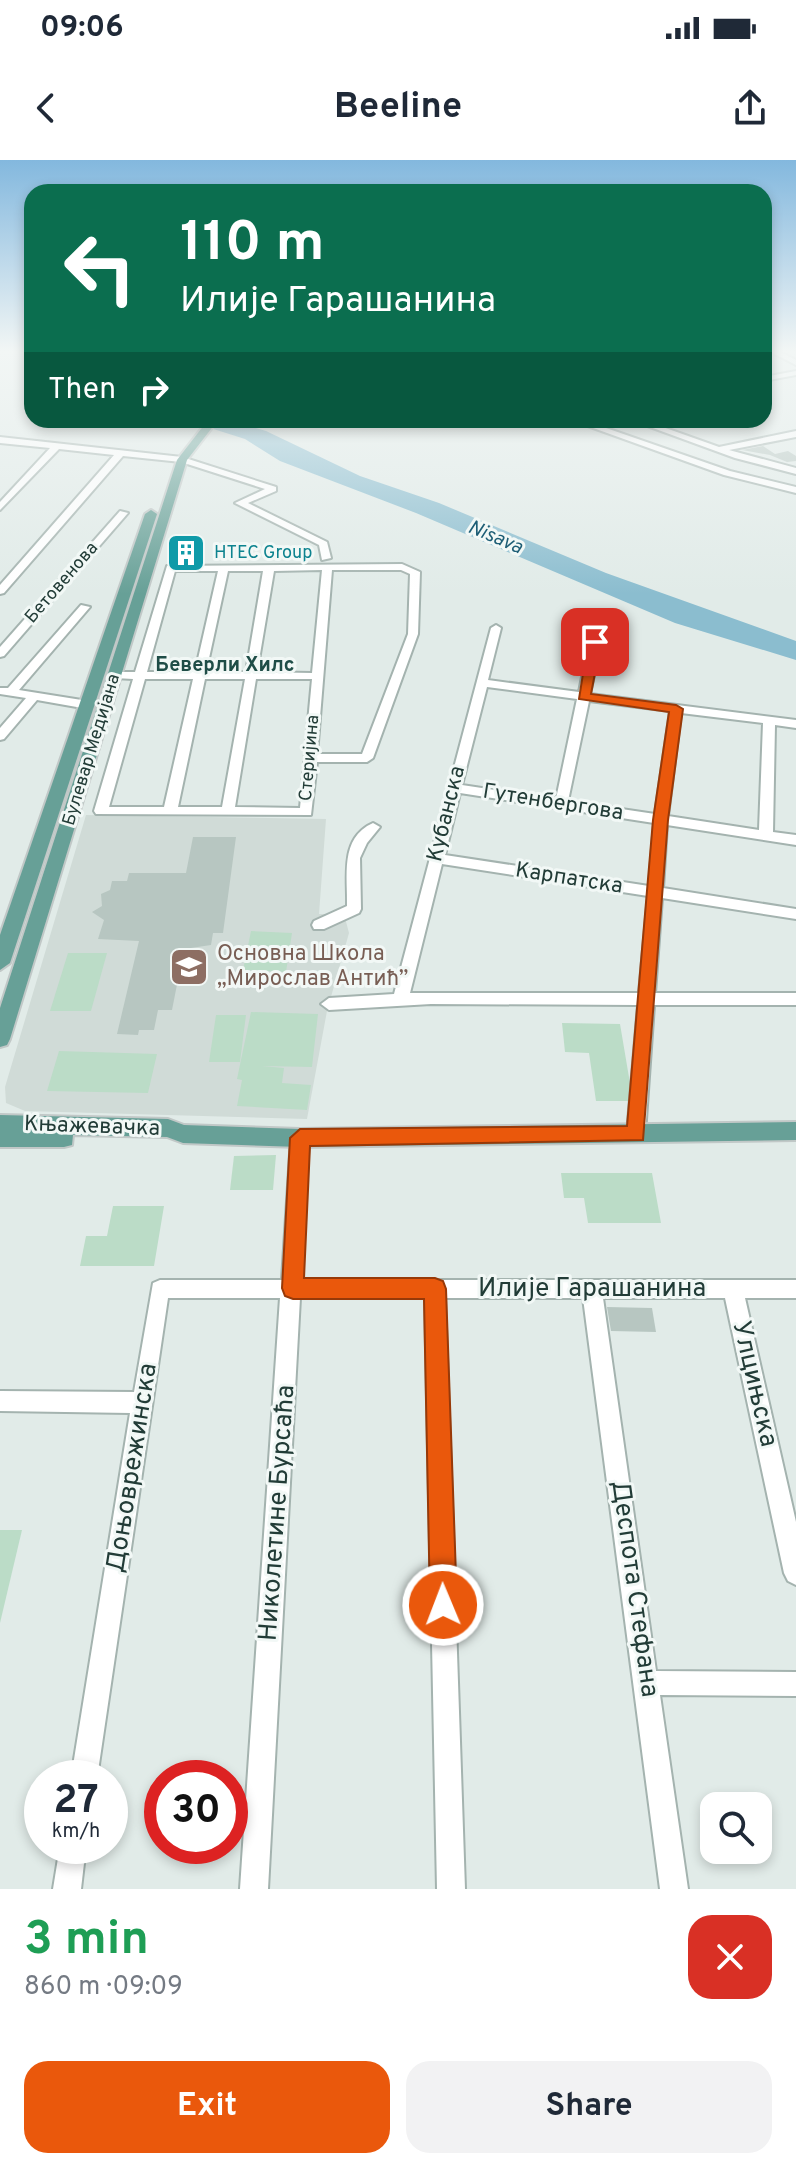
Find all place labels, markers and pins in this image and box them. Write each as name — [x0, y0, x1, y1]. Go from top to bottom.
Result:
building icon: HTEC Group — [165, 532, 207, 574]
place label: HTEC Group — [214, 542, 313, 565]
pin — [561, 608, 629, 676]
place label: Основна Школа „Мирослав Антић” — [217, 941, 408, 993]
school or university icon: Основна Школа „Мирослав Антић” — [168, 946, 210, 988]

